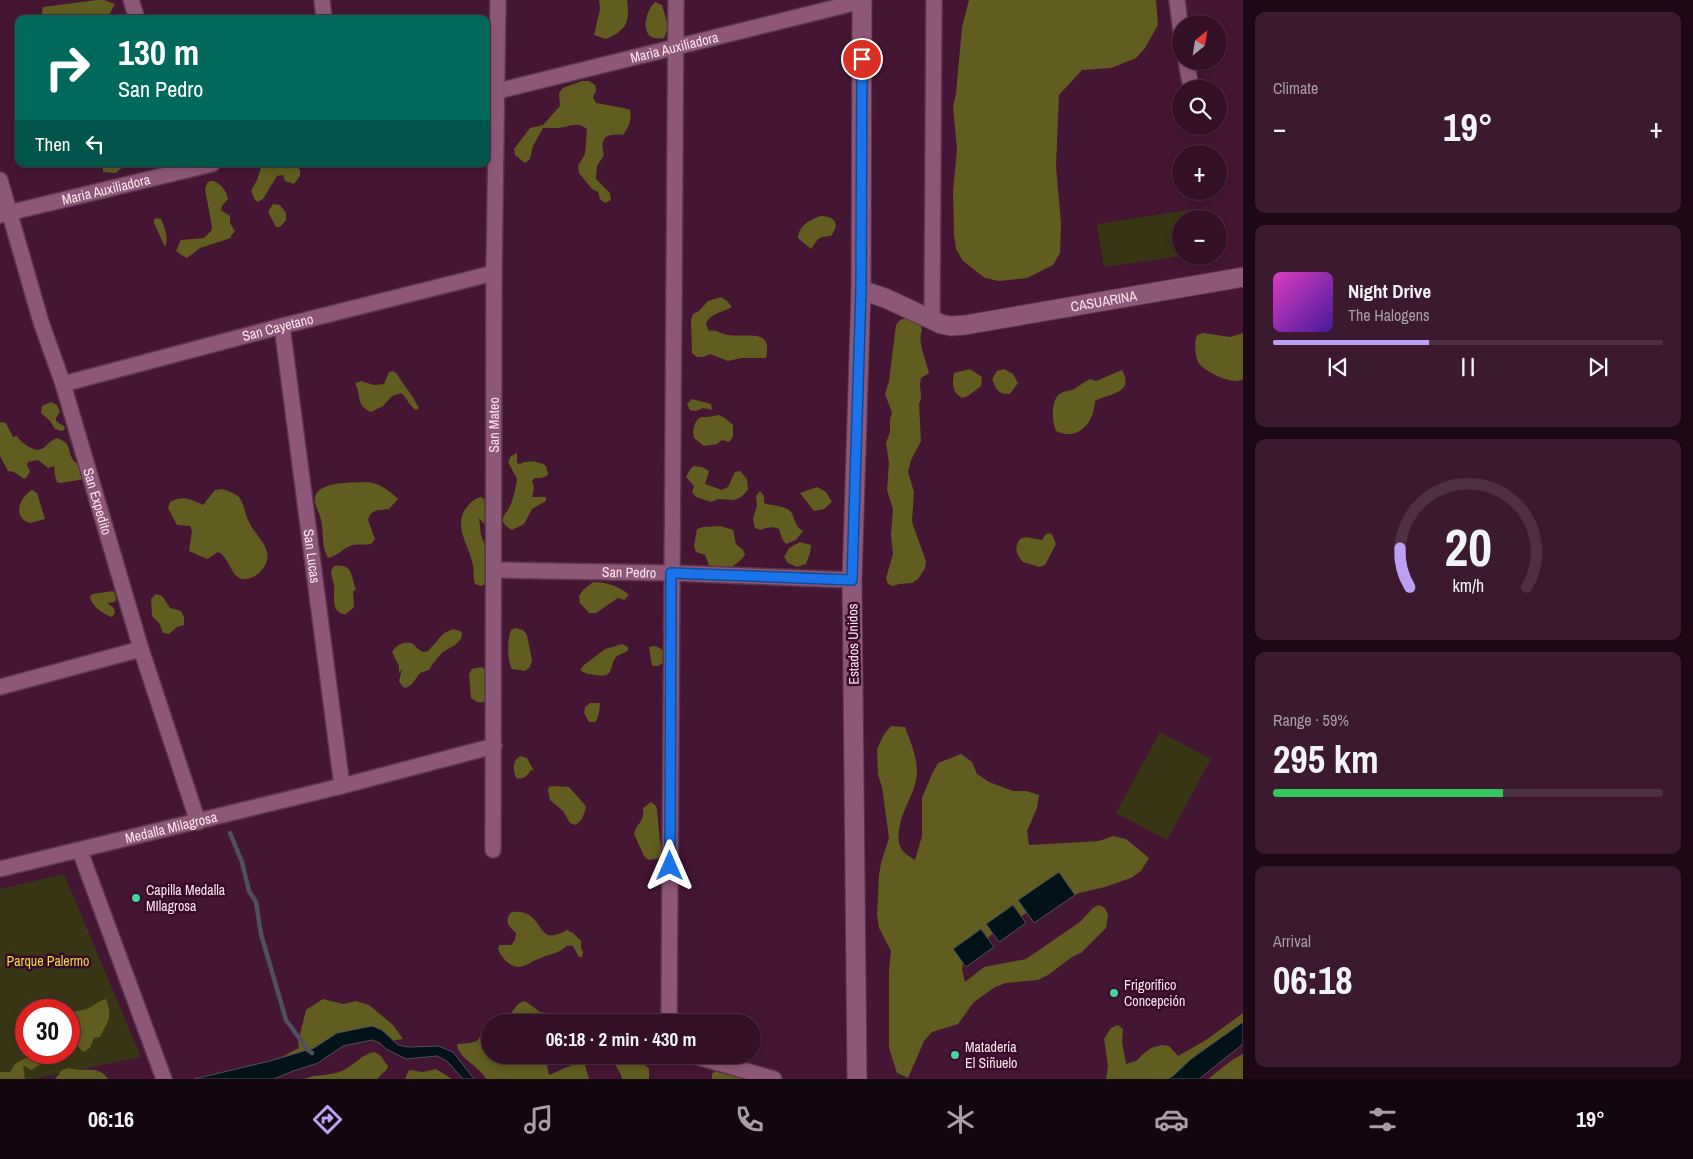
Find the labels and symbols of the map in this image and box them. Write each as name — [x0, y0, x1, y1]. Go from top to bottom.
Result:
north arrow — [1172, 15, 1228, 70]
street label: Maria Auxiliadora — [628, 28, 721, 67]
pin — [841, 38, 883, 80]
street label: Maria Auxiliadora — [60, 170, 152, 209]
street label: CASUARINA — [1069, 286, 1139, 316]
street label: San Cayetano — [240, 310, 315, 345]
street label: San Mateo — [485, 397, 503, 453]
street label: San Expedito — [79, 466, 116, 537]
street label: San Lucas — [300, 528, 324, 584]
street label: San Pedro — [602, 563, 656, 582]
street label: Estados Unidos — [843, 603, 863, 685]
street label: Medalla Milagrosa — [123, 808, 219, 847]
position arrow — [643, 839, 695, 891]
place label: Capilla Medalla MIlagrosa — [146, 881, 226, 915]
marker: Capilla Medalla MIlagrosa — [130, 892, 142, 904]
park label: Parque Palermo — [7, 952, 89, 970]
place label: Frigorífico Concepción — [1124, 976, 1185, 1010]
marker: Frigorífico Concepción — [1108, 987, 1120, 999]
speed limit sign: 30 — [15, 999, 80, 1064]
place label: Matadería El Siñuelo — [965, 1038, 1017, 1072]
marker: Matadería El Siñuelo — [949, 1049, 961, 1061]

